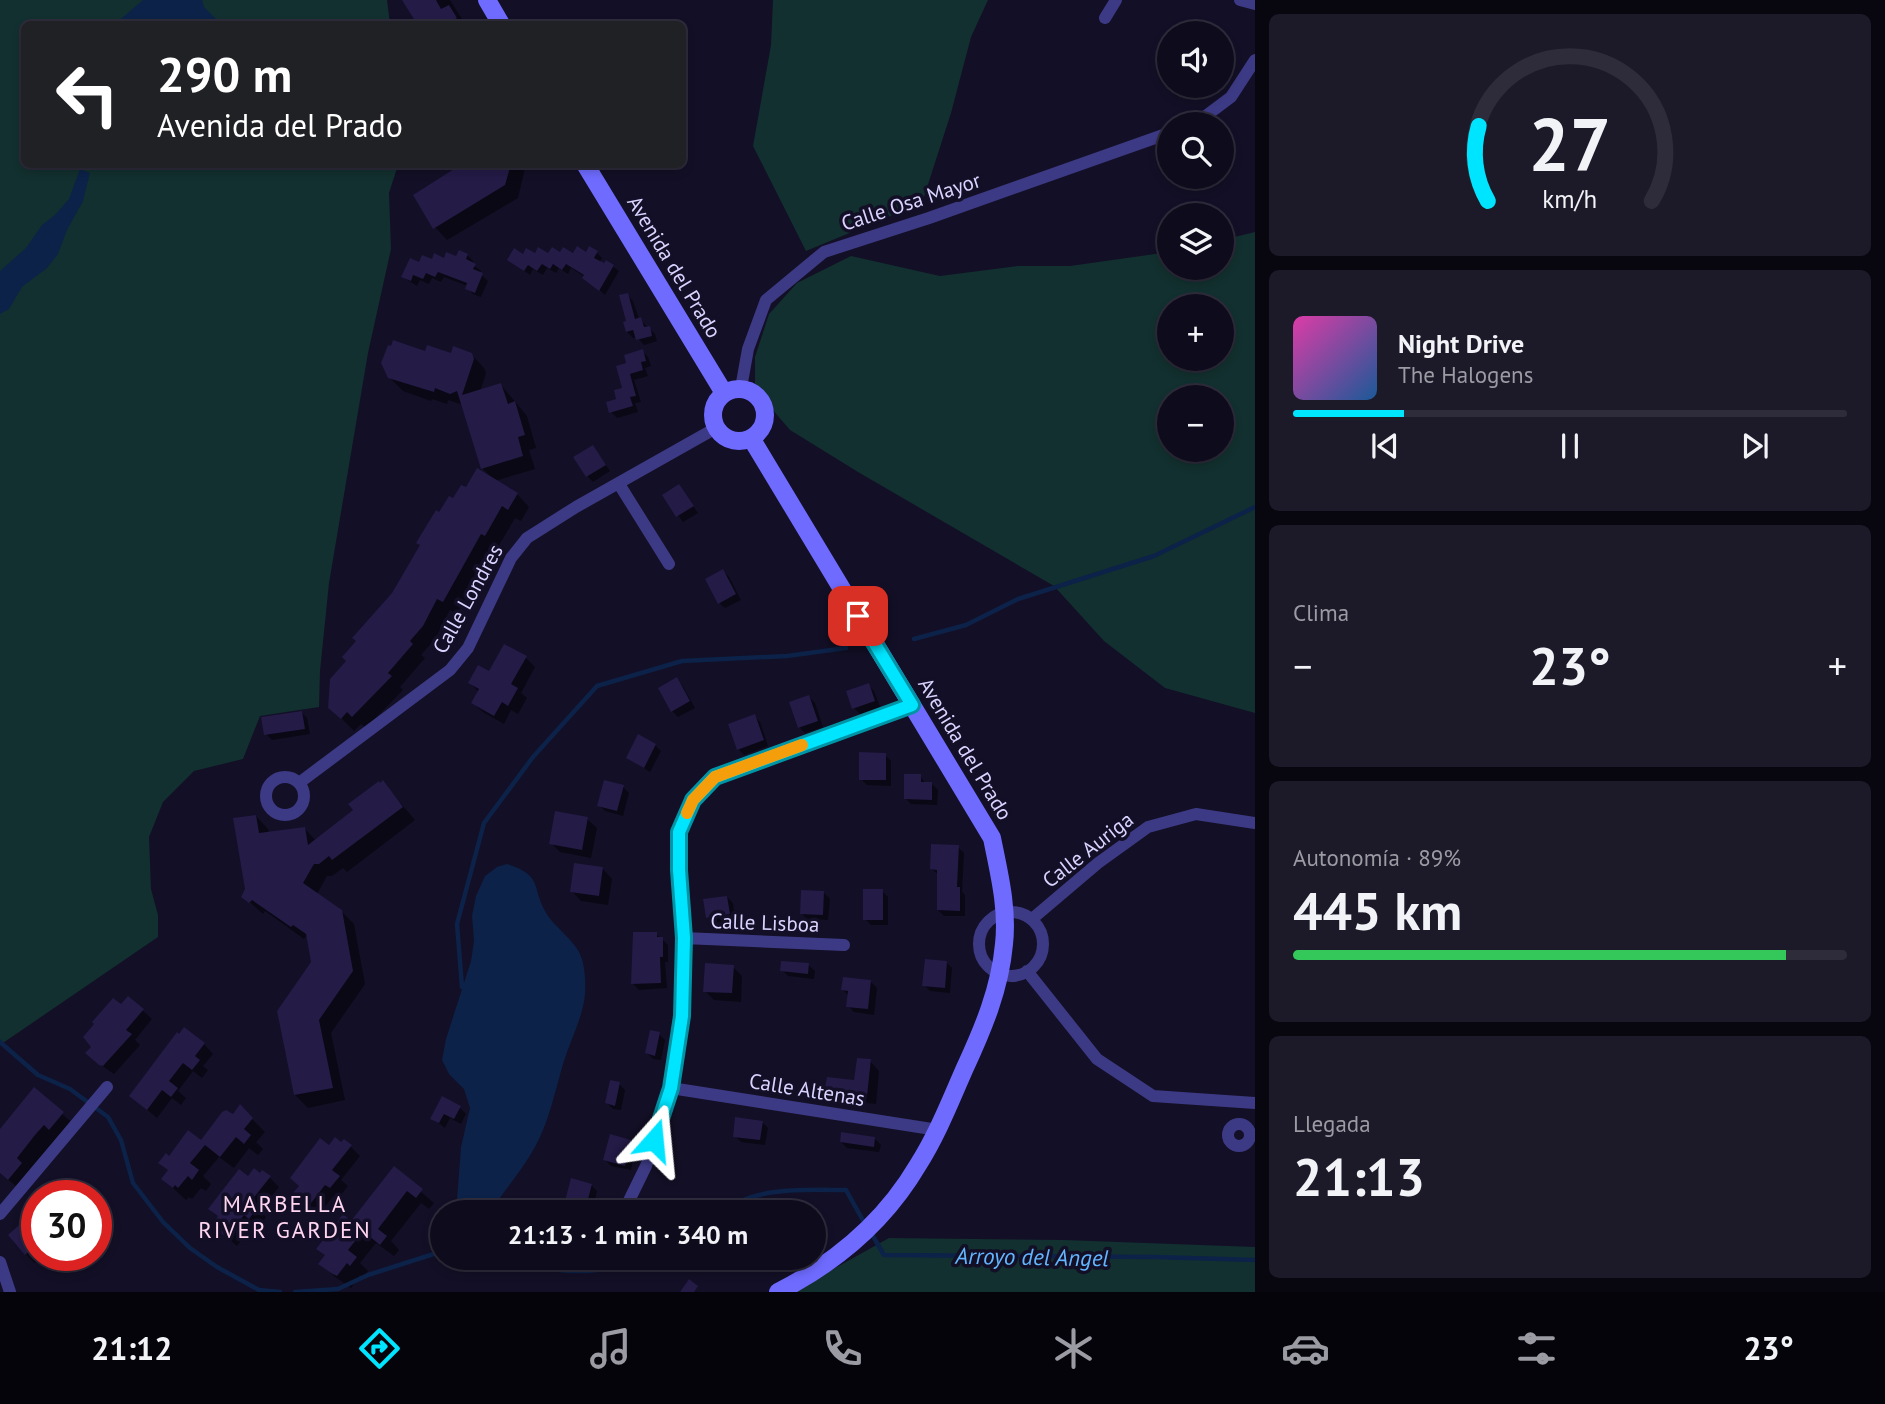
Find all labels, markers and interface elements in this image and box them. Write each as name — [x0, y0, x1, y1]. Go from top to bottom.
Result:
map controls — [1157, 21, 1234, 462]
button: sound — [1157, 21, 1234, 98]
text: 290 m — [157, 42, 292, 106]
icon: left — [42, 49, 133, 140]
text: 27 — [1529, 97, 1611, 191]
text: Avenida del Prado — [157, 104, 403, 146]
button: search — [1157, 112, 1234, 189]
street label: Calle Osa Mayor — [838, 166, 984, 237]
text: km/h — [1543, 183, 1597, 215]
street label: Avenida del Prado — [621, 191, 728, 343]
button: layers — [1157, 203, 1234, 280]
button: + — [1157, 294, 1234, 371]
text: Night Drive — [1398, 327, 1524, 360]
text: The Halogens — [1398, 360, 1533, 389]
button: − — [1157, 385, 1234, 462]
icon: previous — [1366, 427, 1404, 465]
icon: pause — [1551, 427, 1589, 465]
icon: next — [1736, 427, 1774, 465]
street label: Calle Londres — [426, 539, 509, 658]
pin — [828, 586, 888, 646]
icon: arrive — [839, 597, 877, 635]
text: Clima — [1293, 598, 1349, 627]
text: 23° — [1529, 632, 1611, 699]
text: − — [1293, 641, 1312, 690]
text: + — [1828, 641, 1847, 690]
street label: Avenida del Prado — [912, 673, 1019, 825]
street label: Calle Auriga — [1037, 806, 1139, 893]
text: Autonomía · 89% — [1293, 843, 1461, 872]
text: 445 km — [1293, 877, 1462, 944]
street label: Calle Lisboa — [710, 907, 820, 938]
street label: Calle Altenas — [747, 1067, 867, 1112]
position arrow — [617, 1103, 691, 1177]
text: Llegada — [1293, 1109, 1371, 1138]
text: 21:13 — [1293, 1143, 1425, 1210]
speed limit sign: 30 — [21, 1180, 112, 1271]
district label: MARBELLA RIVER GARDEN — [198, 1189, 372, 1244]
text: 21:13 · 1 min · 340 m — [508, 1218, 748, 1251]
water label: Arroyo del Angel — [954, 1241, 1109, 1272]
icon: directions — [355, 1324, 404, 1373]
icon: music — [586, 1324, 635, 1373]
icon: phone — [818, 1324, 867, 1373]
icon: climate — [1049, 1324, 1098, 1373]
icon: car — [1281, 1324, 1330, 1373]
icon: filters — [1512, 1324, 1561, 1373]
text: 21:12 — [91, 1327, 172, 1369]
text: 23° — [1743, 1327, 1794, 1369]

